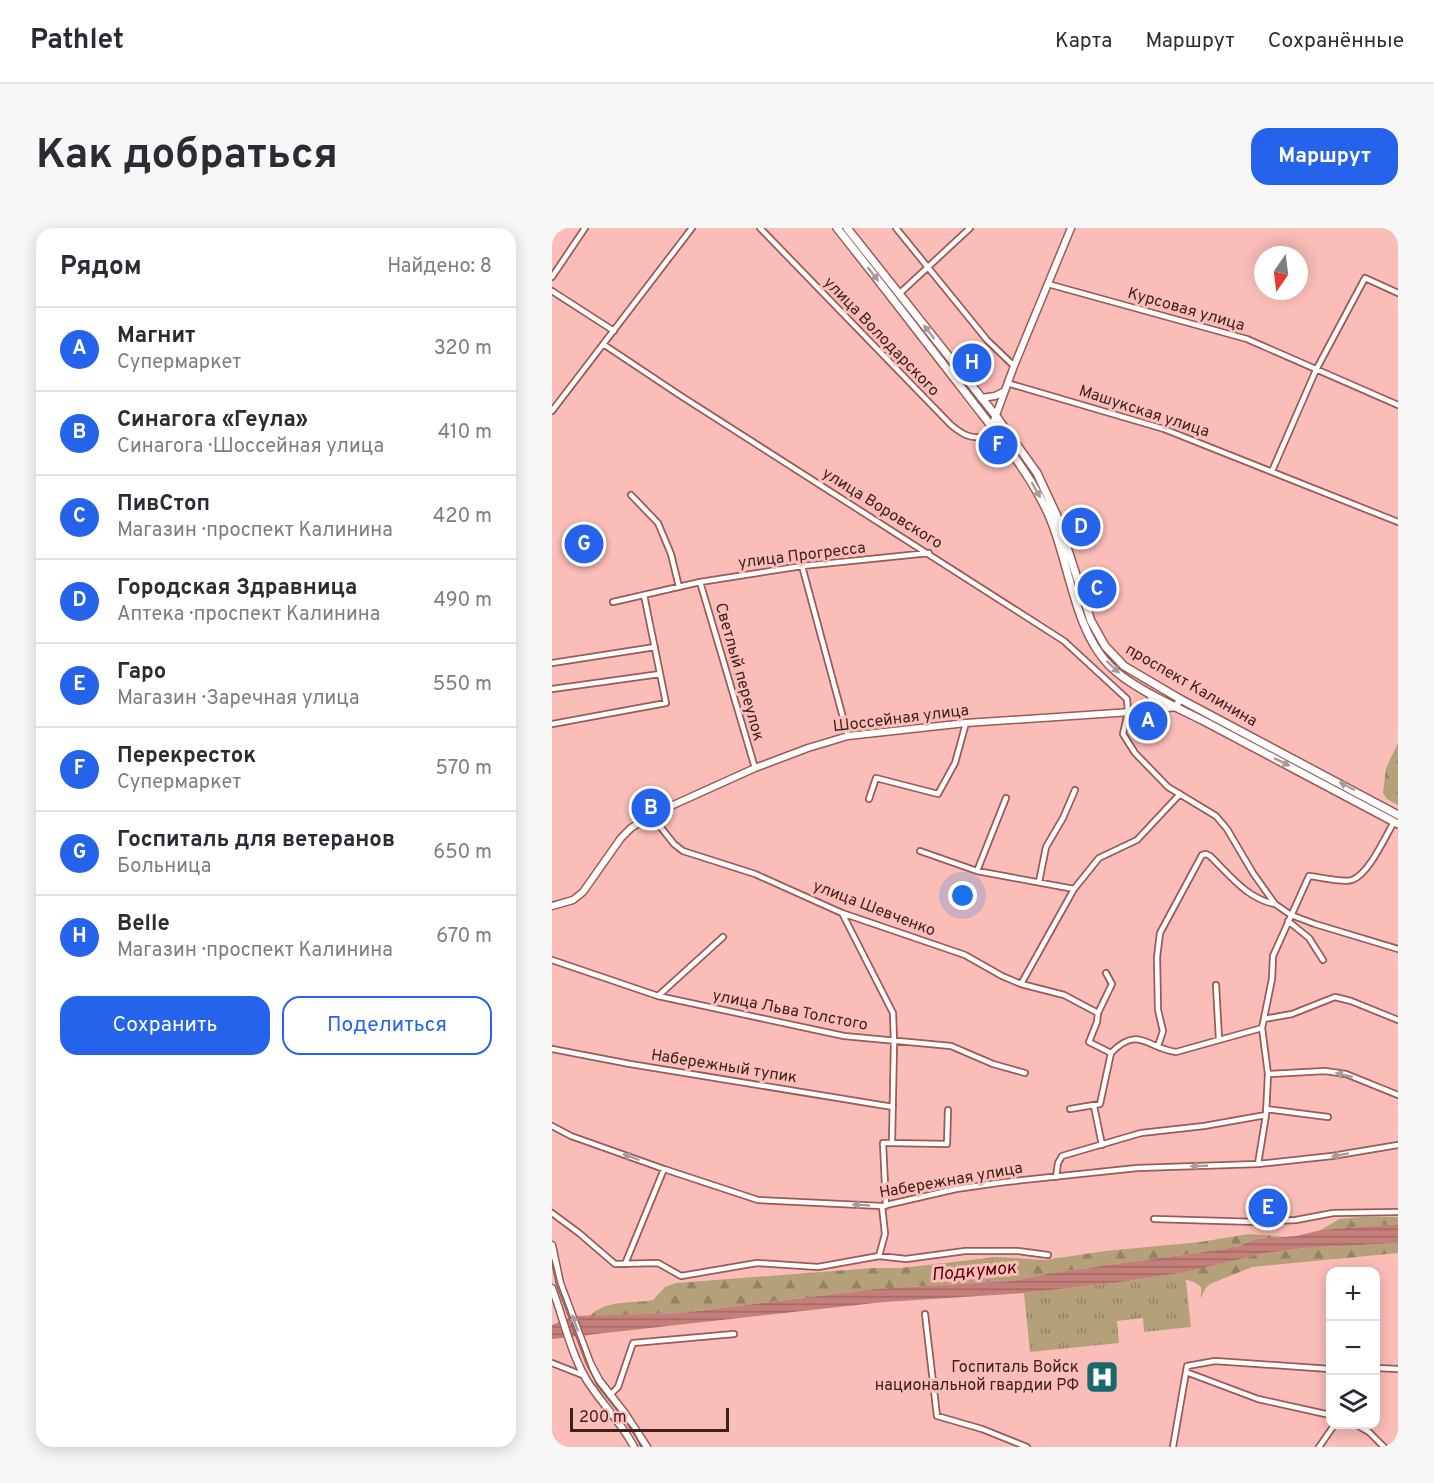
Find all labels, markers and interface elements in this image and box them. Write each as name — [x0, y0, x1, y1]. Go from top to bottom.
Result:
text: Pathlet — [30, 23, 124, 59]
text: Карта — [1055, 28, 1112, 55]
text: Маршрут — [1145, 28, 1235, 55]
text: Сохранённые — [1268, 28, 1404, 55]
button: Маршрут — [1251, 128, 1398, 185]
text: Как добраться — [36, 130, 338, 183]
north arrow — [1254, 246, 1308, 300]
text: Рядом — [60, 251, 142, 284]
text: Найдено: 8 — [387, 254, 492, 280]
one-way arrow — [867, 266, 880, 282]
street label: улица Володарского — [819, 273, 943, 401]
street label: Курсовая улица — [1125, 284, 1247, 336]
text: Магнит — [117, 323, 195, 350]
one-way arrow — [923, 324, 935, 339]
text: A — [72, 336, 87, 362]
text: 320 m — [434, 336, 492, 362]
pin: H — [952, 340, 992, 386]
text: Супермаркет — [117, 350, 241, 376]
street label: Машукская улица — [1076, 381, 1212, 443]
text: Синагога «Геула» — [117, 407, 308, 434]
text: B — [73, 420, 86, 446]
text: 410 m — [438, 420, 492, 446]
pin: F — [978, 422, 1018, 468]
text: Синагога · Шоссейная улица — [117, 434, 384, 460]
street label: улица Воровского — [818, 464, 946, 554]
one-way arrow — [1031, 482, 1041, 499]
text: ПивСтоп — [117, 491, 210, 518]
text: C — [73, 504, 86, 530]
text: 420 m — [433, 504, 492, 530]
pin: D — [1062, 504, 1100, 550]
text: Магазин · проспект Калинина — [117, 518, 393, 544]
pin: G — [564, 522, 603, 566]
street label: улица Прогресса — [737, 538, 867, 574]
pin: C — [1078, 566, 1116, 612]
text: Городская Здравница — [117, 575, 357, 602]
text: D — [72, 588, 87, 614]
text: 490 m — [434, 588, 492, 614]
street label: Светлый переулок — [710, 601, 768, 743]
text: Аптека · проспект Калинина — [117, 602, 380, 628]
street label: проспект Калинина — [1121, 640, 1261, 732]
text: Гаро — [117, 659, 166, 686]
one-way arrow — [1105, 660, 1120, 674]
text: E — [73, 672, 86, 698]
text: 550 m — [433, 672, 492, 698]
text: Магазин · Заречная улица — [117, 686, 359, 712]
pin: A — [1128, 698, 1168, 744]
street label: Шоссейная улица — [832, 701, 970, 737]
text: Перекресток — [117, 743, 256, 770]
text: F — [74, 756, 85, 782]
text: 570 m — [435, 756, 492, 782]
one-way arrow — [1274, 757, 1291, 766]
text: Супермаркет — [117, 770, 241, 796]
one-way arrow — [1338, 781, 1355, 791]
pin: B — [632, 786, 670, 830]
text: Госпиталь для ветеранов — [117, 827, 395, 854]
text: G — [73, 840, 86, 866]
text: 650 m — [433, 840, 492, 866]
text: Больница — [117, 854, 211, 880]
street label: улица Шевченко — [810, 876, 938, 942]
your location — [948, 881, 977, 910]
text: Belle — [117, 911, 170, 938]
text: H — [72, 924, 87, 950]
text: 670 m — [436, 924, 492, 950]
text: Магазин · проспект Калинина — [117, 938, 393, 964]
street label: улица Льва Толстого — [710, 986, 870, 1036]
button: Сохранить — [60, 996, 270, 1055]
button: Поделиться — [282, 996, 492, 1055]
street label: Набережный тупик — [649, 1046, 799, 1088]
one-way arrow — [1334, 1069, 1353, 1079]
one-way arrow — [1331, 1151, 1350, 1160]
one-way arrow — [621, 1152, 639, 1162]
street label: Набережная улица — [878, 1159, 1024, 1203]
one-way arrow — [1190, 1161, 1209, 1171]
pin: E — [1248, 1186, 1288, 1230]
one-way arrow — [851, 1201, 870, 1210]
water label: Подкумок — [931, 1257, 1018, 1287]
map controls — [1326, 1267, 1380, 1429]
button: + — [1326, 1267, 1380, 1321]
one-way arrow — [570, 1314, 579, 1332]
button: − — [1326, 1321, 1380, 1375]
place label: Госпиталь Войск национальной гвардии РФ — [875, 1358, 1079, 1396]
hospital icon: Госпиталь Войск национальной гвардии РФ — [1084, 1359, 1120, 1395]
button: layers — [1326, 1375, 1380, 1429]
scale bar — [570, 1405, 729, 1432]
text: 200 m — [579, 1408, 627, 1428]

